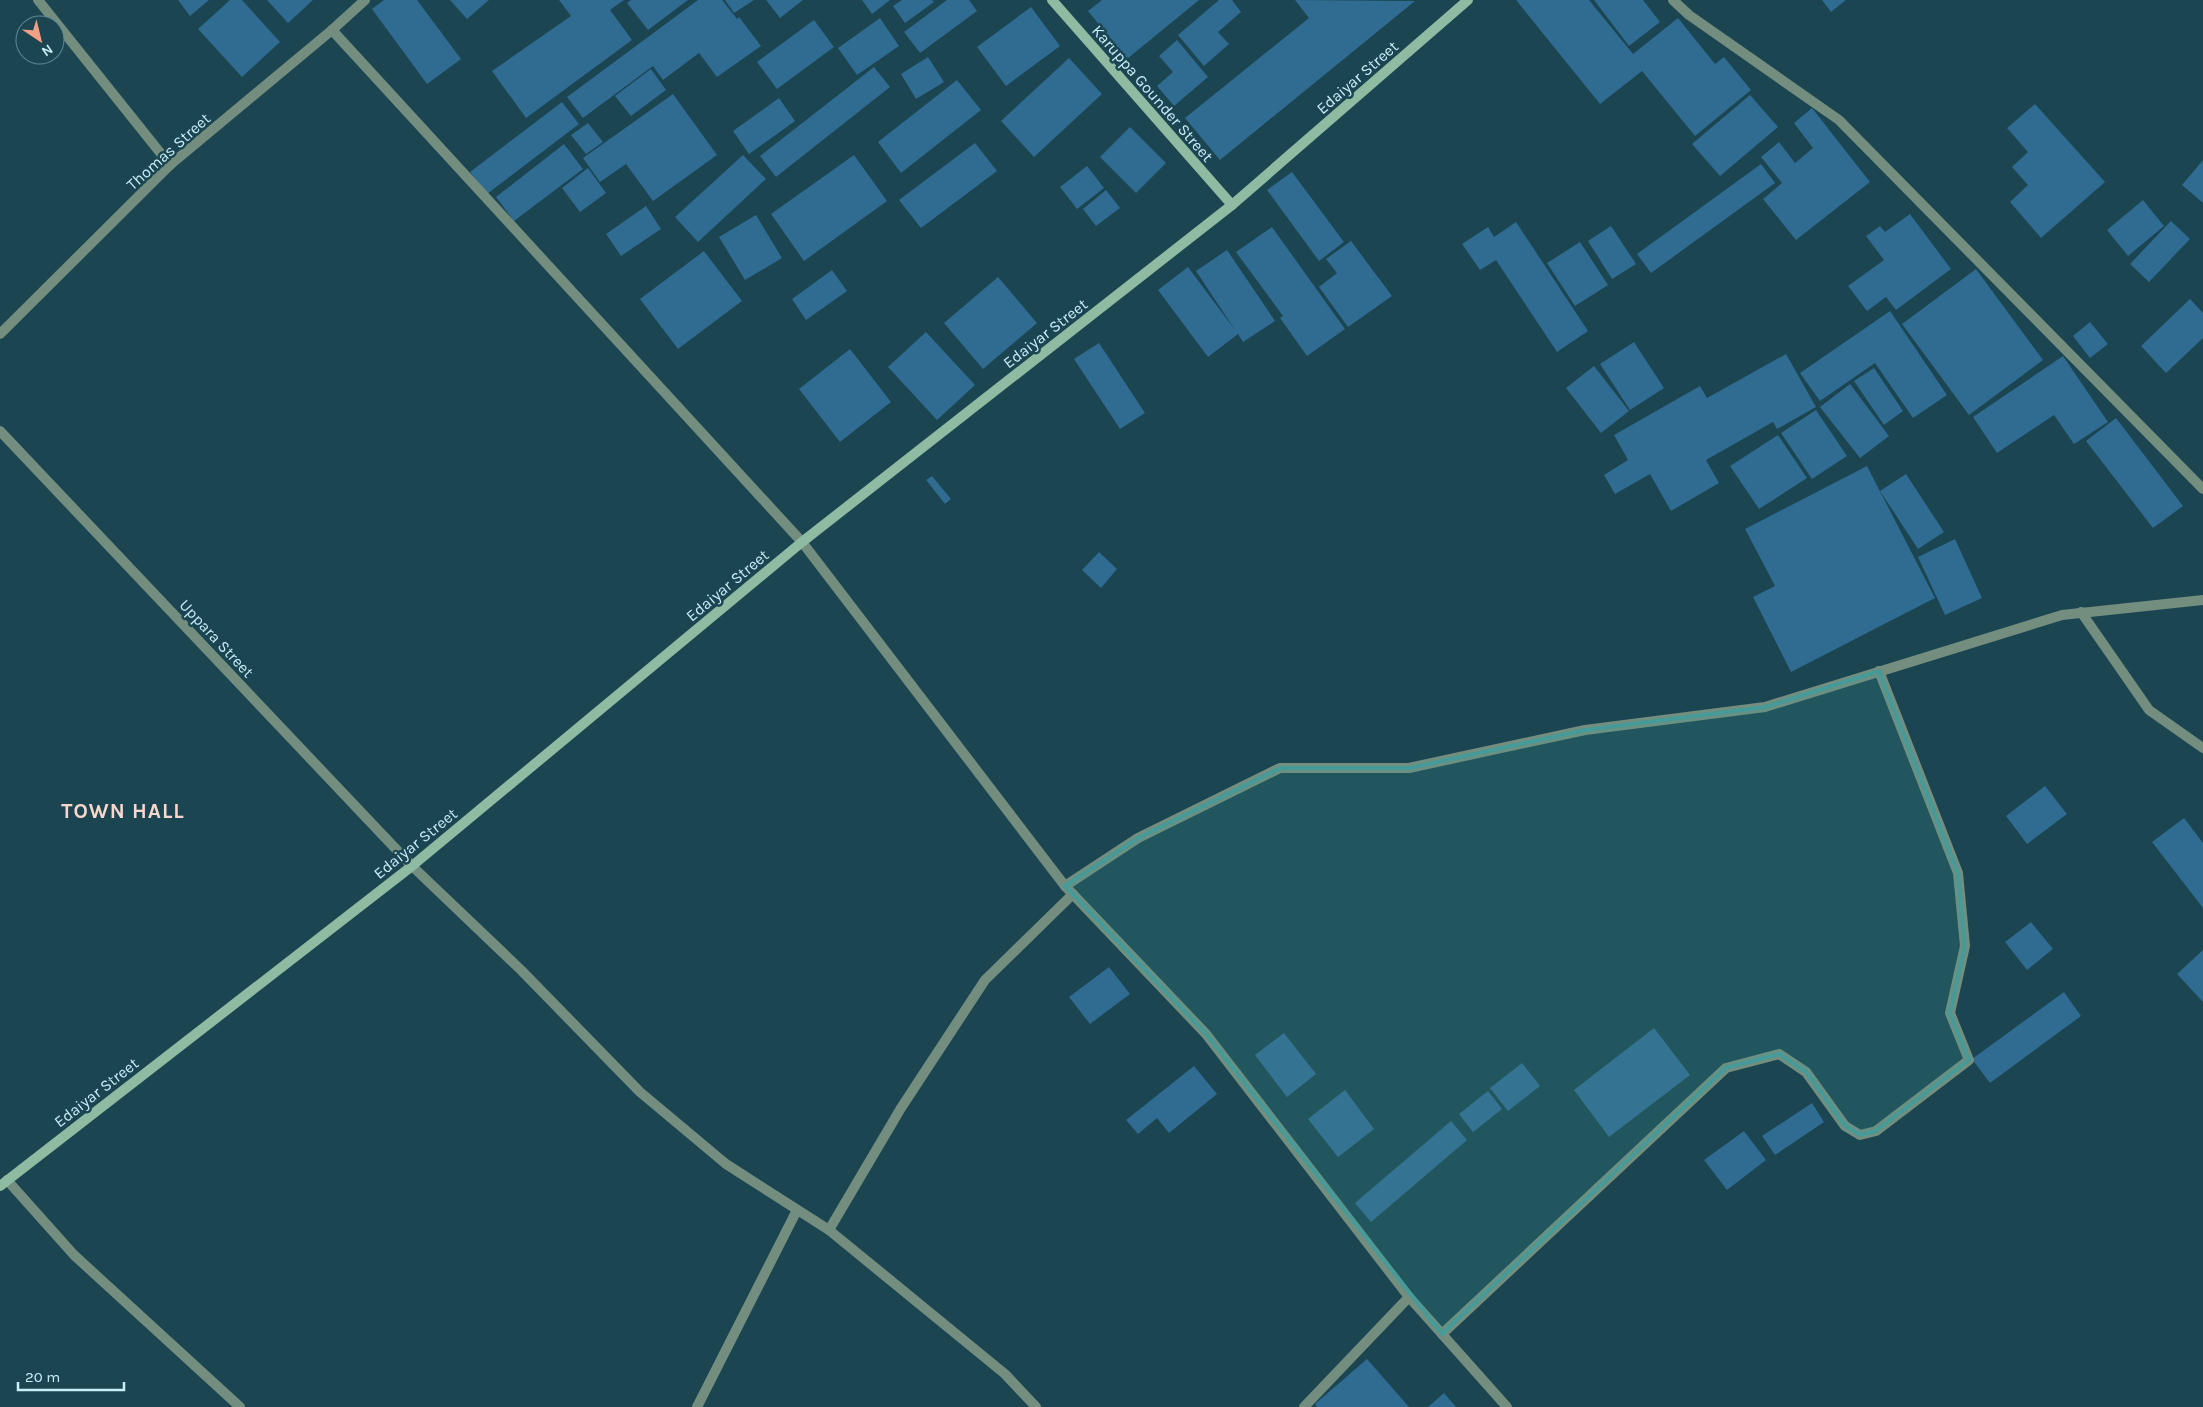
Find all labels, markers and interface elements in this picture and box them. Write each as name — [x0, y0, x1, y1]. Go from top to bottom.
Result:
north arrow — [15, 15, 65, 65]
street label: Karuppa Gounder Street — [1088, 21, 1217, 166]
street label: Edaiyar Street — [1313, 37, 1402, 118]
text: N — [38, 40, 56, 60]
street label: Thomas Street — [122, 109, 214, 194]
street label: Edaiyar Street — [999, 295, 1091, 372]
street label: Edaiyar Street — [682, 545, 772, 625]
street label: Uppara Street — [175, 595, 258, 681]
district label: TOWN HALL — [61, 799, 185, 823]
street label: Edaiyar Street — [370, 804, 461, 883]
street label: Edaiyar Street — [50, 1054, 142, 1131]
scale bar — [18, 1360, 124, 1392]
text: 20 m — [25, 1368, 60, 1386]

